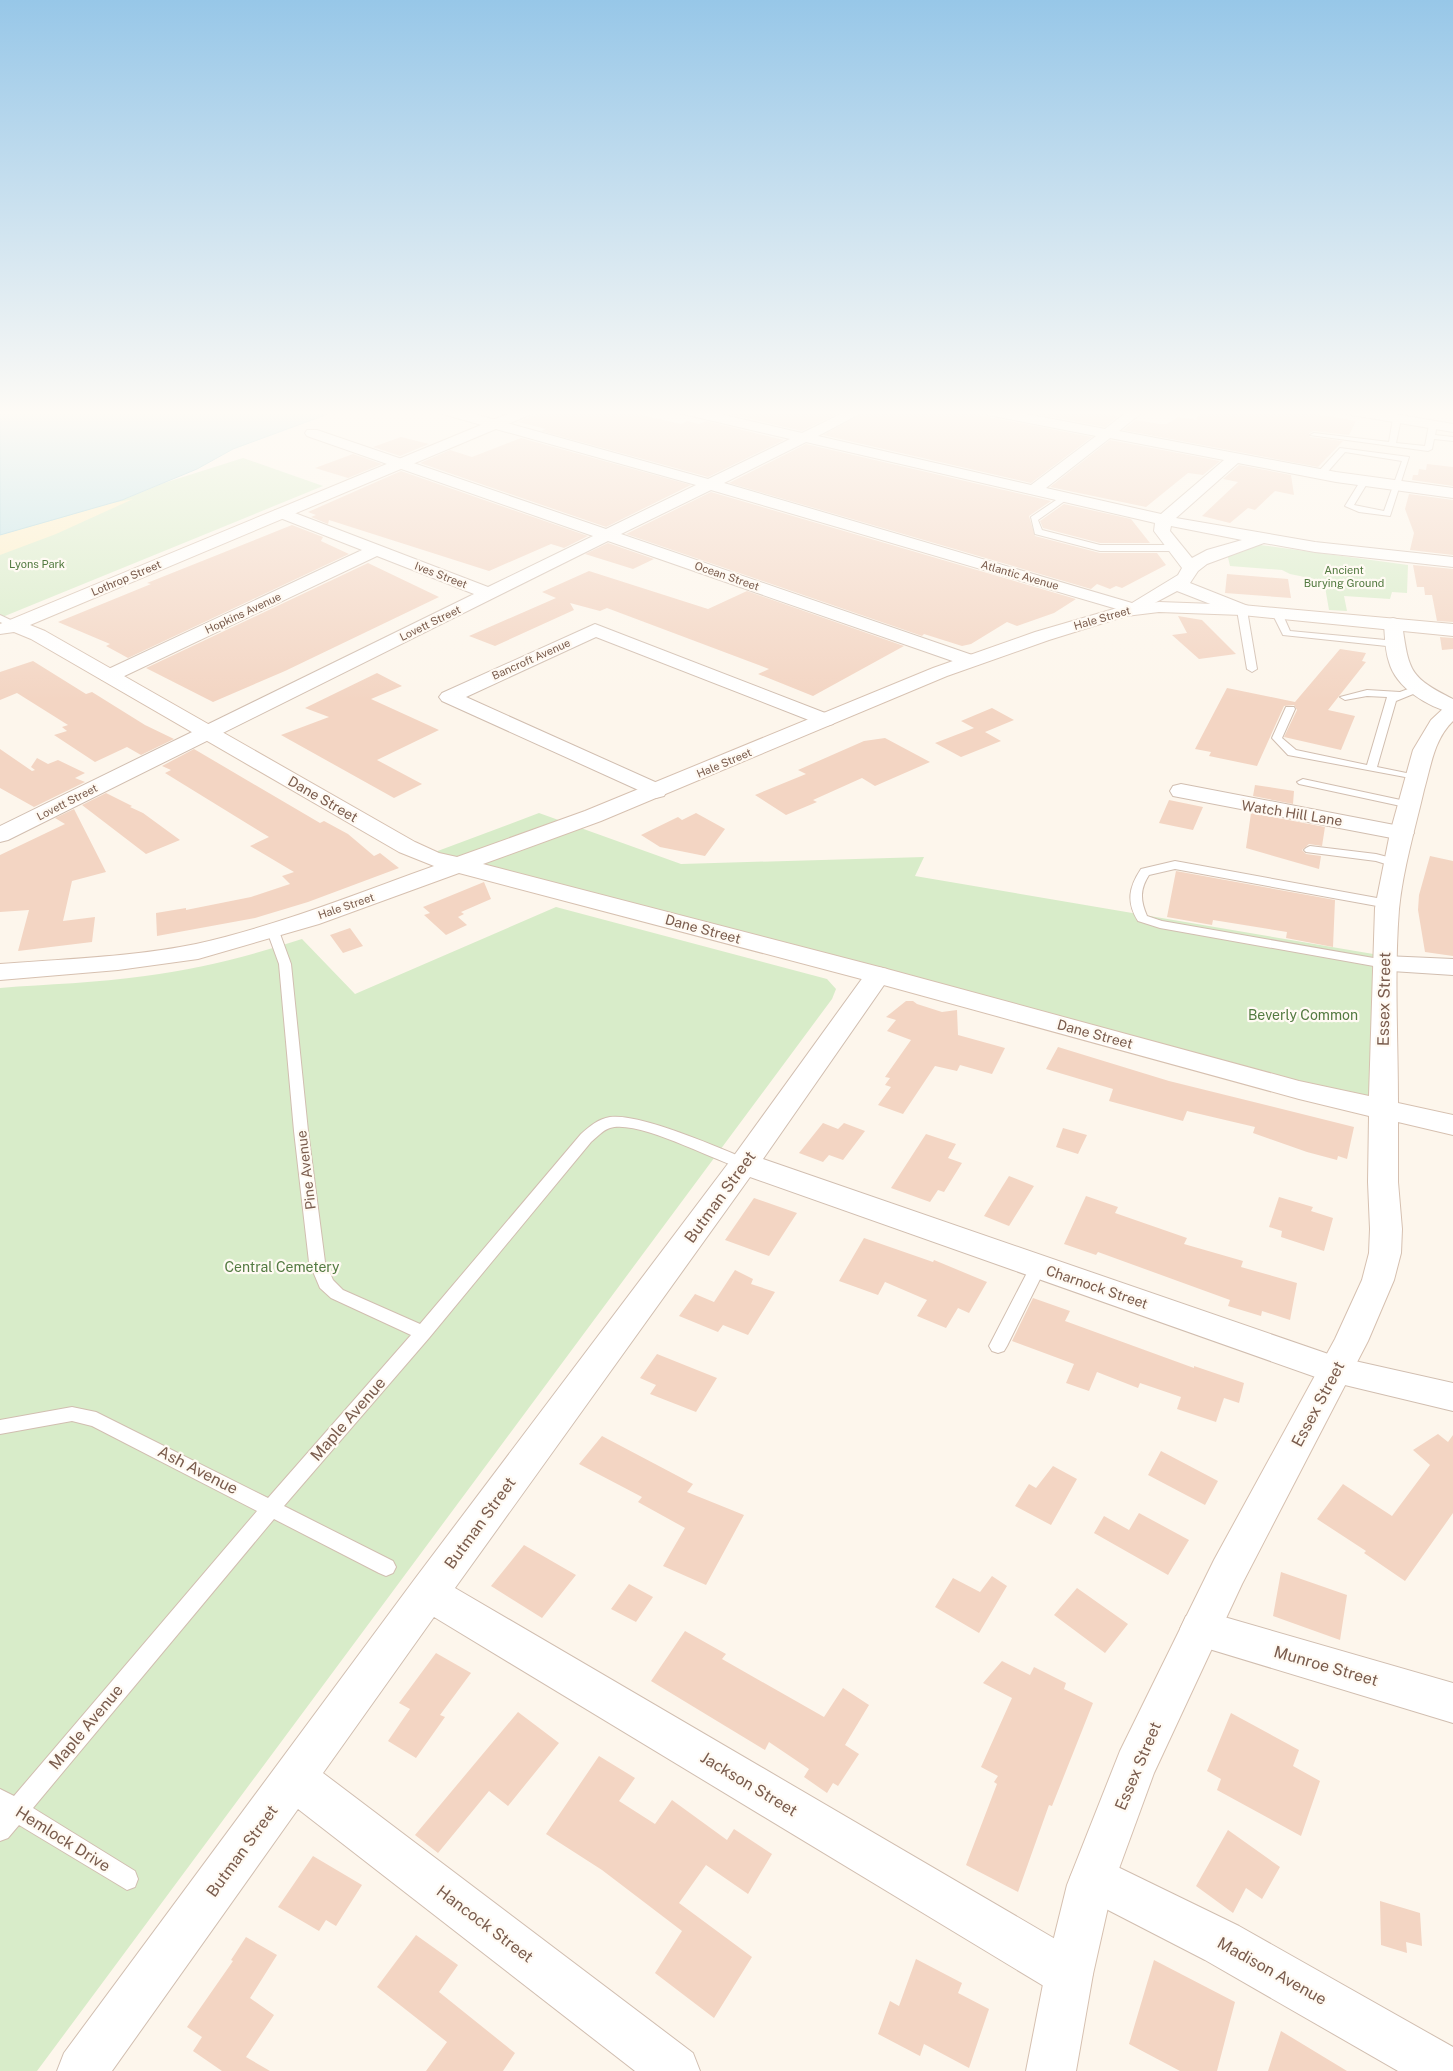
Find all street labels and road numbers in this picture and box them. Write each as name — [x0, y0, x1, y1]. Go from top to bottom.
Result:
street label: Lothrop Street — [89, 558, 163, 598]
street label: Atlantic Avenue — [980, 558, 1060, 592]
street label: Ocean Street — [693, 559, 761, 593]
street label: Ives Street — [413, 560, 469, 590]
street label: Hopkins Avenue — [203, 590, 283, 636]
street label: Lovett Street — [397, 603, 463, 643]
street label: Hale Street — [1072, 604, 1132, 632]
street label: Bancroft Avenue — [490, 636, 572, 682]
street label: Hale Street — [695, 746, 753, 780]
street label: Dane Street — [285, 773, 361, 825]
street label: Lovett Street — [35, 782, 99, 822]
street label: Watch Hill Lane — [1240, 797, 1344, 829]
street label: Hale Street — [316, 891, 376, 921]
street label: Dane Street — [663, 911, 743, 947]
street label: Essex Street — [1374, 952, 1394, 1046]
street label: Dane Street — [1055, 1016, 1135, 1052]
street label: Pine Avenue — [293, 1129, 319, 1211]
street label: Butman Street — [680, 1147, 760, 1247]
street label: Charnock Street — [1044, 1262, 1150, 1312]
street label: Essex Street — [1288, 1358, 1348, 1450]
street label: Maple Avenue — [306, 1373, 390, 1465]
street label: Ash Avenue — [155, 1442, 241, 1498]
street label: Butman Street — [440, 1473, 520, 1573]
street label: Munroe Street — [1272, 1642, 1380, 1690]
street label: Maple Avenue — [45, 1681, 127, 1773]
street label: Essex Street — [1111, 1719, 1165, 1813]
street label: Jackson Street — [697, 1748, 801, 1820]
street label: Butman Street — [202, 1801, 282, 1901]
street label: Hemlock Drive — [12, 1802, 114, 1876]
street label: Hancock Street — [433, 1881, 537, 1967]
street label: Madison Avenue — [1214, 1933, 1330, 2009]

